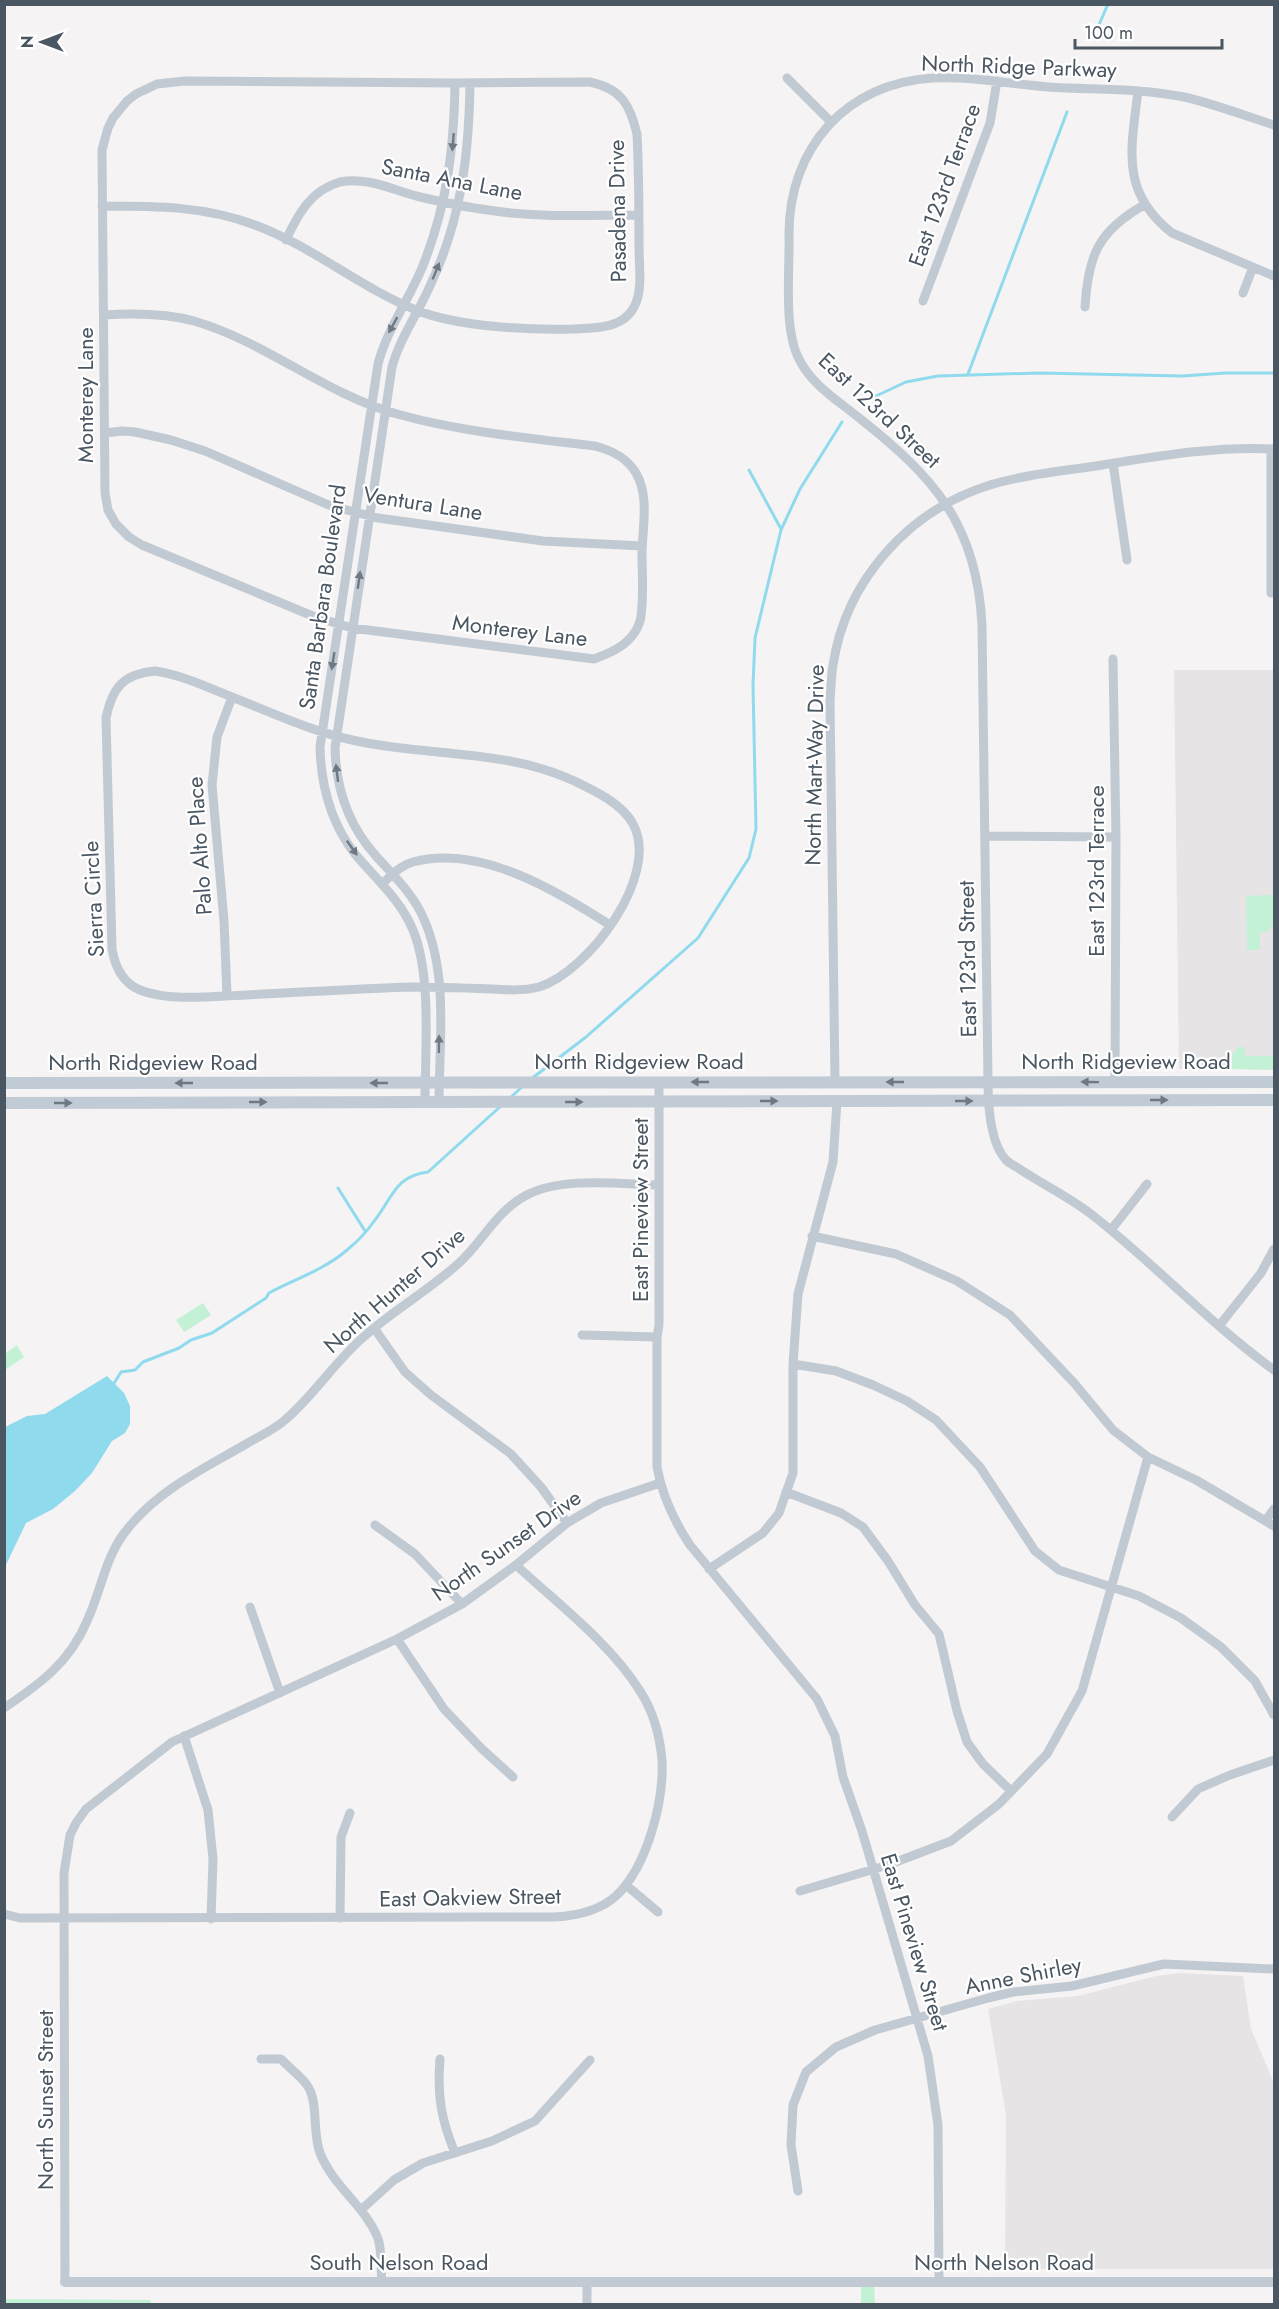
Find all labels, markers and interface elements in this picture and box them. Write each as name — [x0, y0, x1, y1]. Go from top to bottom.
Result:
north arrow — [12, 12, 72, 72]
scale bar — [1075, 12, 1222, 50]
text: 100 m — [1084, 20, 1133, 46]
text: N — [16, 36, 39, 48]
street label: North Ridge Parkway — [921, 47, 1118, 85]
street label: East 123rd Terrace — [900, 99, 988, 271]
one-way arrow — [448, 132, 458, 151]
street label: Pasadena Drive — [600, 139, 634, 283]
street label: Santa Ana Lane — [379, 150, 525, 208]
one-way arrow — [431, 262, 441, 280]
one-way arrow — [388, 317, 398, 334]
street label: Monterey Lane — [69, 327, 101, 463]
street label: East 123rd Street — [812, 345, 949, 476]
street label: Ventura Lane — [361, 478, 485, 528]
street label: Santa Barbara Boulevard — [290, 482, 354, 712]
one-way arrow — [354, 570, 363, 589]
street label: Monterey Lane — [451, 606, 589, 654]
one-way arrow — [328, 651, 337, 670]
street label: North Mart-Way Drive — [796, 664, 832, 866]
one-way arrow — [332, 763, 341, 782]
street label: Palo Alto Place — [178, 776, 220, 916]
street label: East 123rd Terrace — [1080, 785, 1112, 957]
street label: Sierra Circle — [74, 840, 112, 958]
one-way arrow — [346, 840, 358, 856]
street label: East 123rd Street — [950, 879, 984, 1038]
one-way arrow — [434, 1034, 444, 1053]
street label: North Ridgeview Road — [534, 1045, 744, 1077]
street label: North Ridgeview Road — [1021, 1045, 1231, 1077]
street label: North Ridgeview Road — [48, 1046, 258, 1078]
one-way arrow — [691, 1077, 710, 1087]
one-way arrow — [886, 1077, 905, 1087]
one-way arrow — [1081, 1077, 1100, 1087]
one-way arrow — [175, 1078, 194, 1088]
one-way arrow — [370, 1078, 389, 1088]
one-way arrow — [1150, 1095, 1169, 1105]
one-way arrow — [760, 1096, 779, 1106]
one-way arrow — [955, 1096, 974, 1106]
one-way arrow — [565, 1097, 584, 1107]
one-way arrow — [53, 1098, 72, 1108]
one-way arrow — [248, 1098, 267, 1107]
street label: East Pineview Street — [624, 1117, 656, 1302]
street label: North Hunter Drive — [316, 1219, 472, 1361]
street label: North Sunset Drive — [425, 1481, 587, 1609]
street label: East Pineview Street — [873, 1849, 957, 2035]
street label: East Oakview Street — [379, 1879, 562, 1915]
street label: Anne Shirley — [962, 1948, 1084, 2002]
street label: North Sunset Street — [29, 2009, 61, 2190]
street label: South Nelson Road — [310, 2246, 488, 2278]
street label: North Nelson Road — [914, 2246, 1094, 2278]

